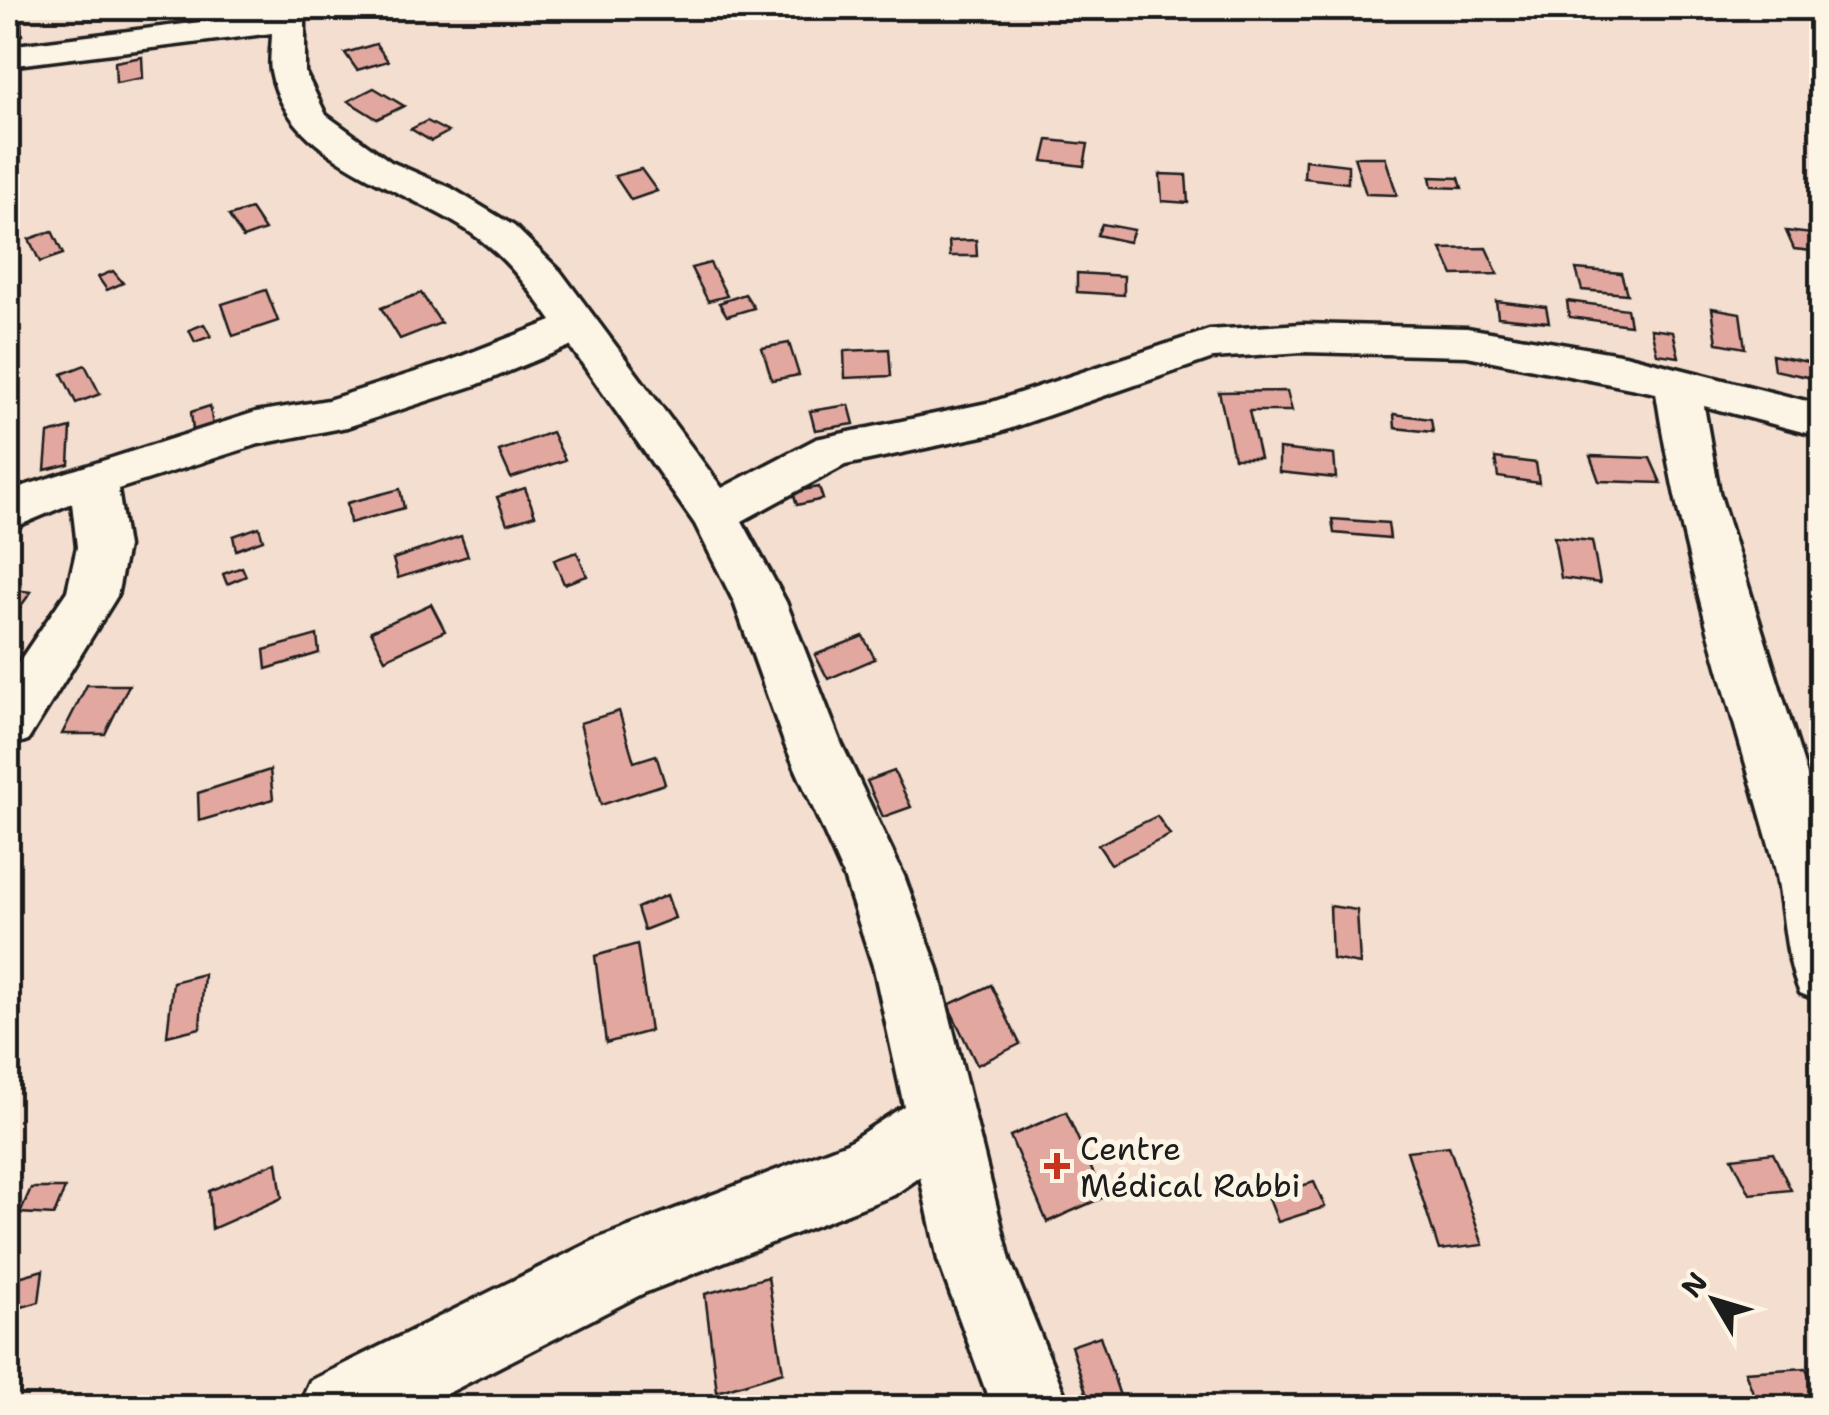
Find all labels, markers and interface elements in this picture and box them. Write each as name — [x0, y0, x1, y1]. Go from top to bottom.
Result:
place label: Centre Médical Rabbi — [1080, 1127, 1301, 1207]
marker: Centre Médical Rabbi — [1044, 1153, 1070, 1179]
north arrow — [1664, 1250, 1764, 1350]
text: N — [1672, 1264, 1716, 1305]

